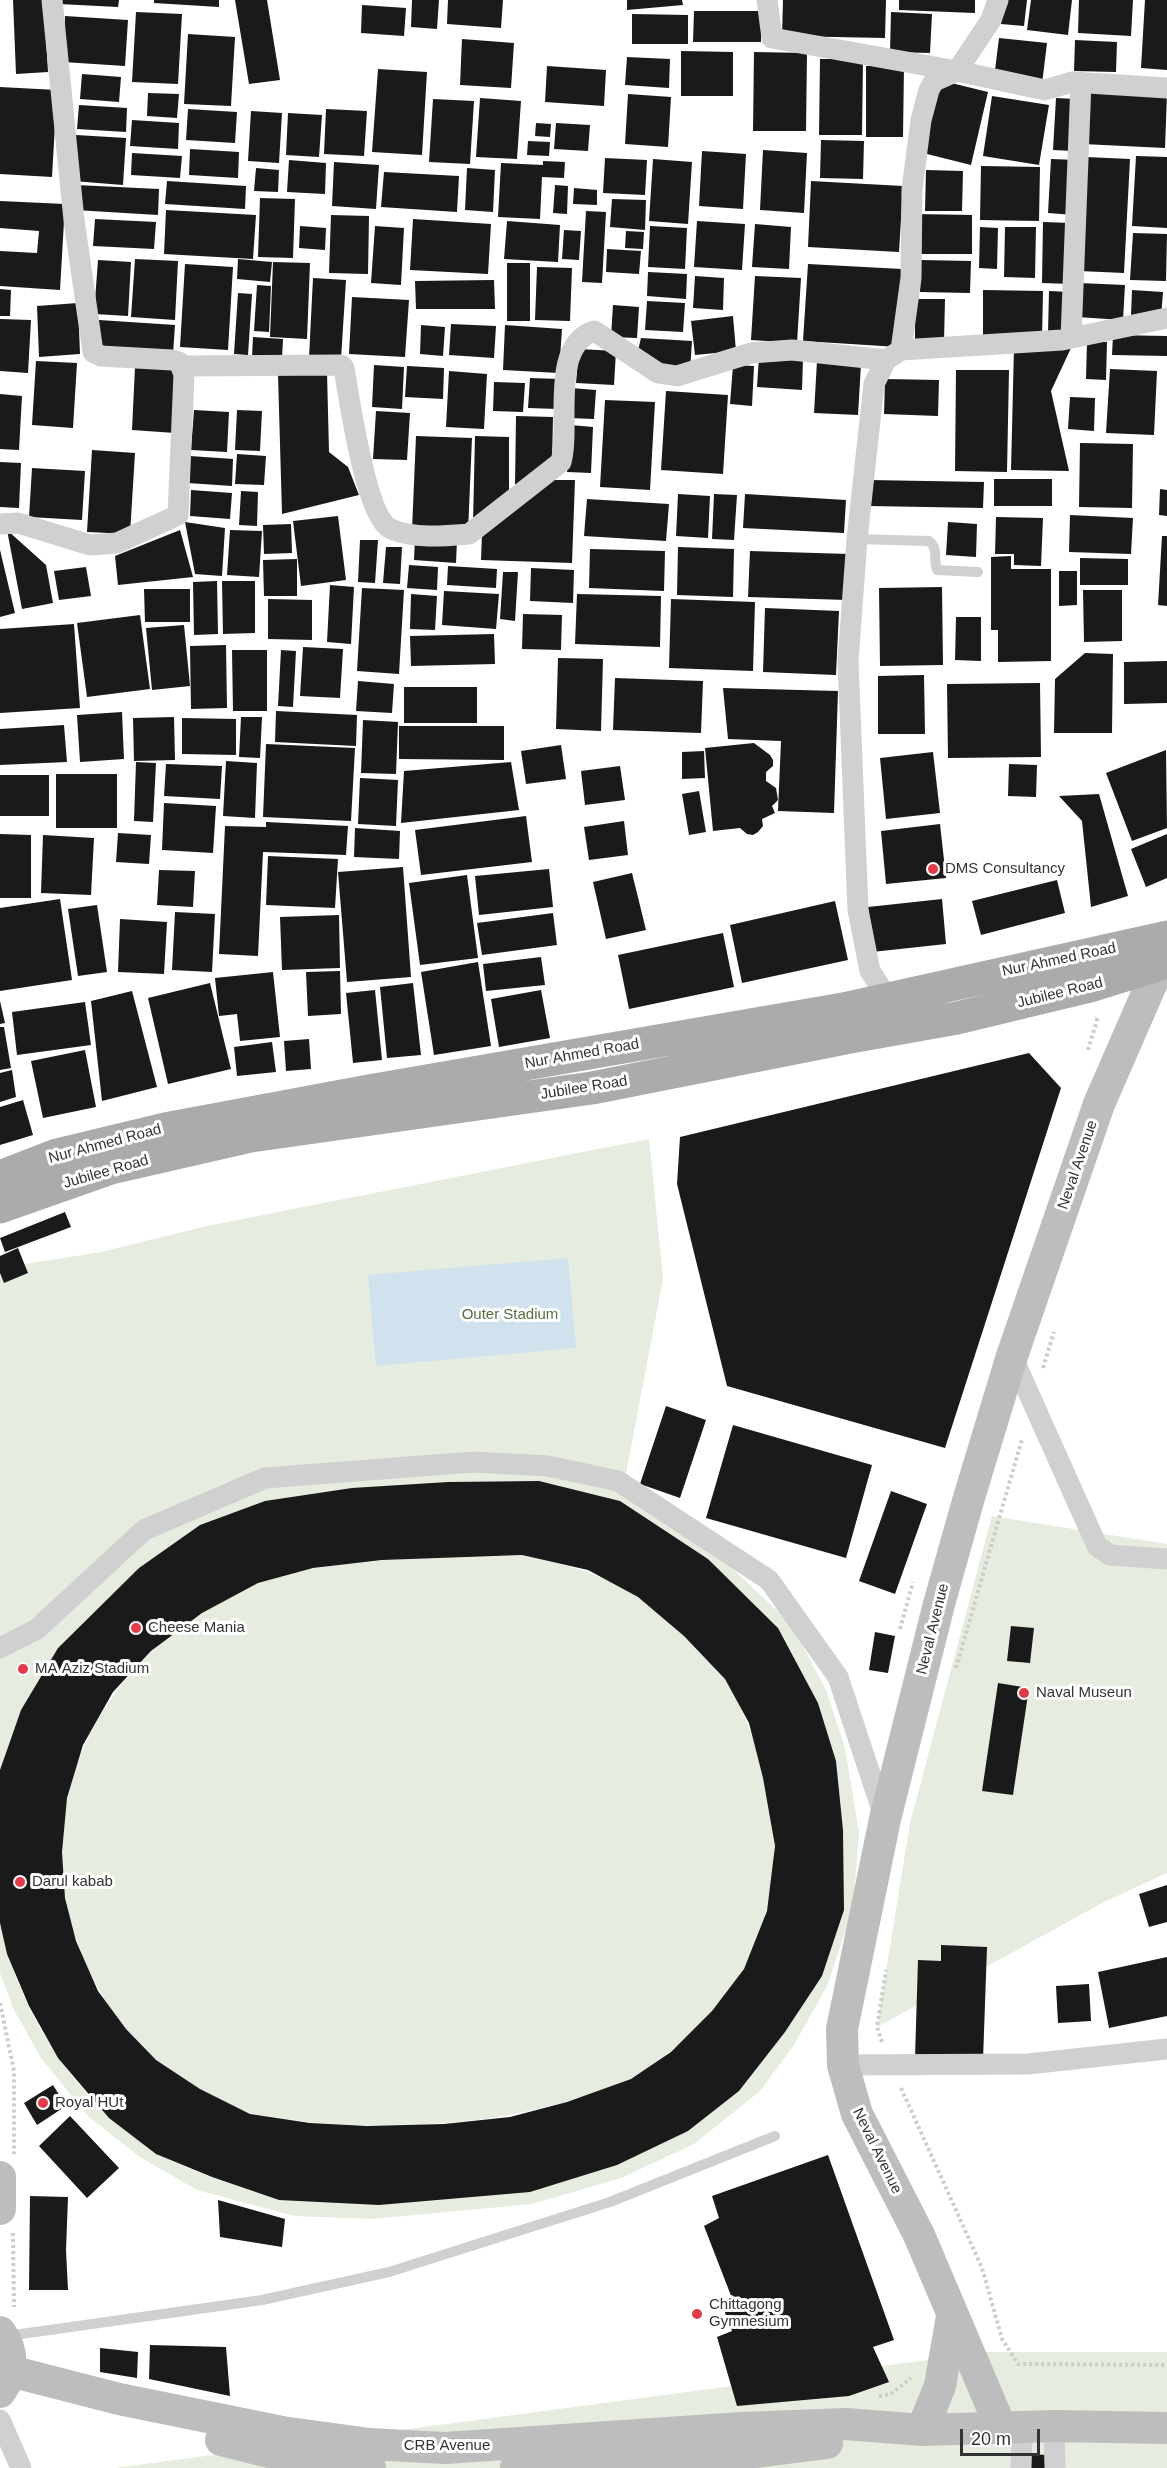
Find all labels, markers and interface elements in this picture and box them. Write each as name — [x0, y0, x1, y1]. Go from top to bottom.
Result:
place label: DMS Consultancy — [945, 860, 1065, 878]
marker: DMS Consultancy — [926, 862, 940, 876]
street label: Nur Ahmed Road — [1000, 939, 1118, 981]
street label: Jubilee Road — [1015, 974, 1105, 1012]
street label: Nur Ahmed Road — [523, 1035, 641, 1073]
street label: Jubilee Road — [539, 1072, 629, 1104]
street label: Neval Avenue — [1054, 1118, 1102, 1212]
street label: Nur Ahmed Road — [47, 1120, 163, 1168]
street label: Jubilee Road — [61, 1151, 151, 1193]
park label: Outer Stadium — [462, 1306, 558, 1324]
street label: Neval Avenue — [913, 1582, 953, 1676]
place label: Cheese Mania — [148, 1619, 245, 1637]
marker: Cheese Mania — [129, 1621, 143, 1635]
place label: MA Aziz Stadium — [35, 1660, 149, 1678]
marker: MA Aziz Stadium — [16, 1662, 30, 1676]
place label: Naval Museun — [1036, 1684, 1132, 1702]
marker: Naval Museun — [1017, 1686, 1031, 1700]
place label: Darul kabab — [32, 1873, 113, 1891]
marker: Darul kabab — [13, 1875, 27, 1889]
place label: Royal HUt — [55, 2094, 123, 2112]
marker: Royal HUt — [36, 2096, 50, 2110]
street label: Neval Avenue — [849, 2105, 905, 2197]
place label: Chittagong Gymnesium — [709, 2296, 789, 2331]
marker: Chittagong Gymnesium — [690, 2307, 704, 2321]
scale bar — [963, 2417, 1042, 2455]
text: 20 m — [971, 2429, 1011, 2449]
street label: CRB Avenue — [404, 2437, 490, 2455]

